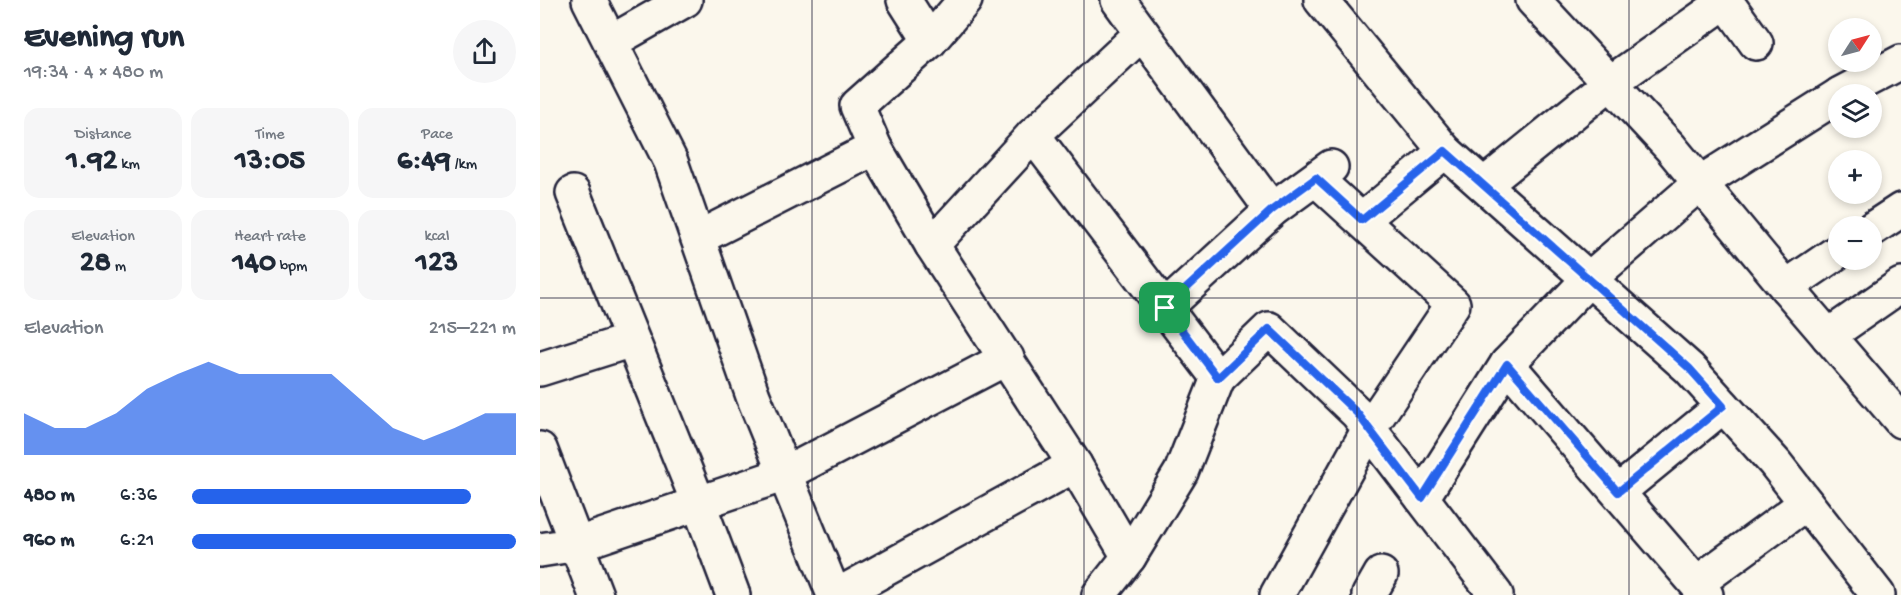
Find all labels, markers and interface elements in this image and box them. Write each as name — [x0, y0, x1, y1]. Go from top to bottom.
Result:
north arrow — [1828, 18, 1882, 72]
map controls — [1828, 18, 1882, 270]
text: Evening run — [24, 20, 184, 58]
button: share — [453, 20, 516, 83]
text: 19:34 · 4 × 480 m — [24, 62, 163, 85]
button: layers — [1828, 84, 1882, 138]
text: Distance — [75, 126, 131, 145]
text: Time — [255, 126, 285, 145]
text: Pace — [421, 126, 453, 145]
text: 1.92 — [66, 145, 118, 180]
text: 13:05 — [235, 145, 305, 180]
text: 6:49 — [397, 145, 451, 180]
button: + — [1828, 150, 1882, 204]
text: km — [118, 156, 140, 175]
text: /km — [451, 156, 477, 175]
button: − — [1828, 216, 1882, 270]
text: Elevation — [71, 228, 135, 247]
text: Heart rate — [234, 228, 306, 247]
text: kcal — [425, 228, 449, 247]
text: 28 — [80, 247, 111, 282]
text: 140 — [233, 247, 276, 282]
text: 123 — [416, 247, 458, 282]
text: m — [111, 258, 126, 277]
text: bpm — [276, 258, 307, 277]
pin — [1139, 282, 1190, 333]
icon: arrive — [1148, 291, 1181, 324]
text: Elevation — [24, 318, 104, 341]
text: 215–221 m — [429, 318, 516, 341]
text: 480 m — [24, 485, 75, 508]
text: 6:36 — [120, 485, 157, 508]
text: 960 m — [24, 530, 74, 553]
text: 6:21 — [120, 530, 154, 553]

